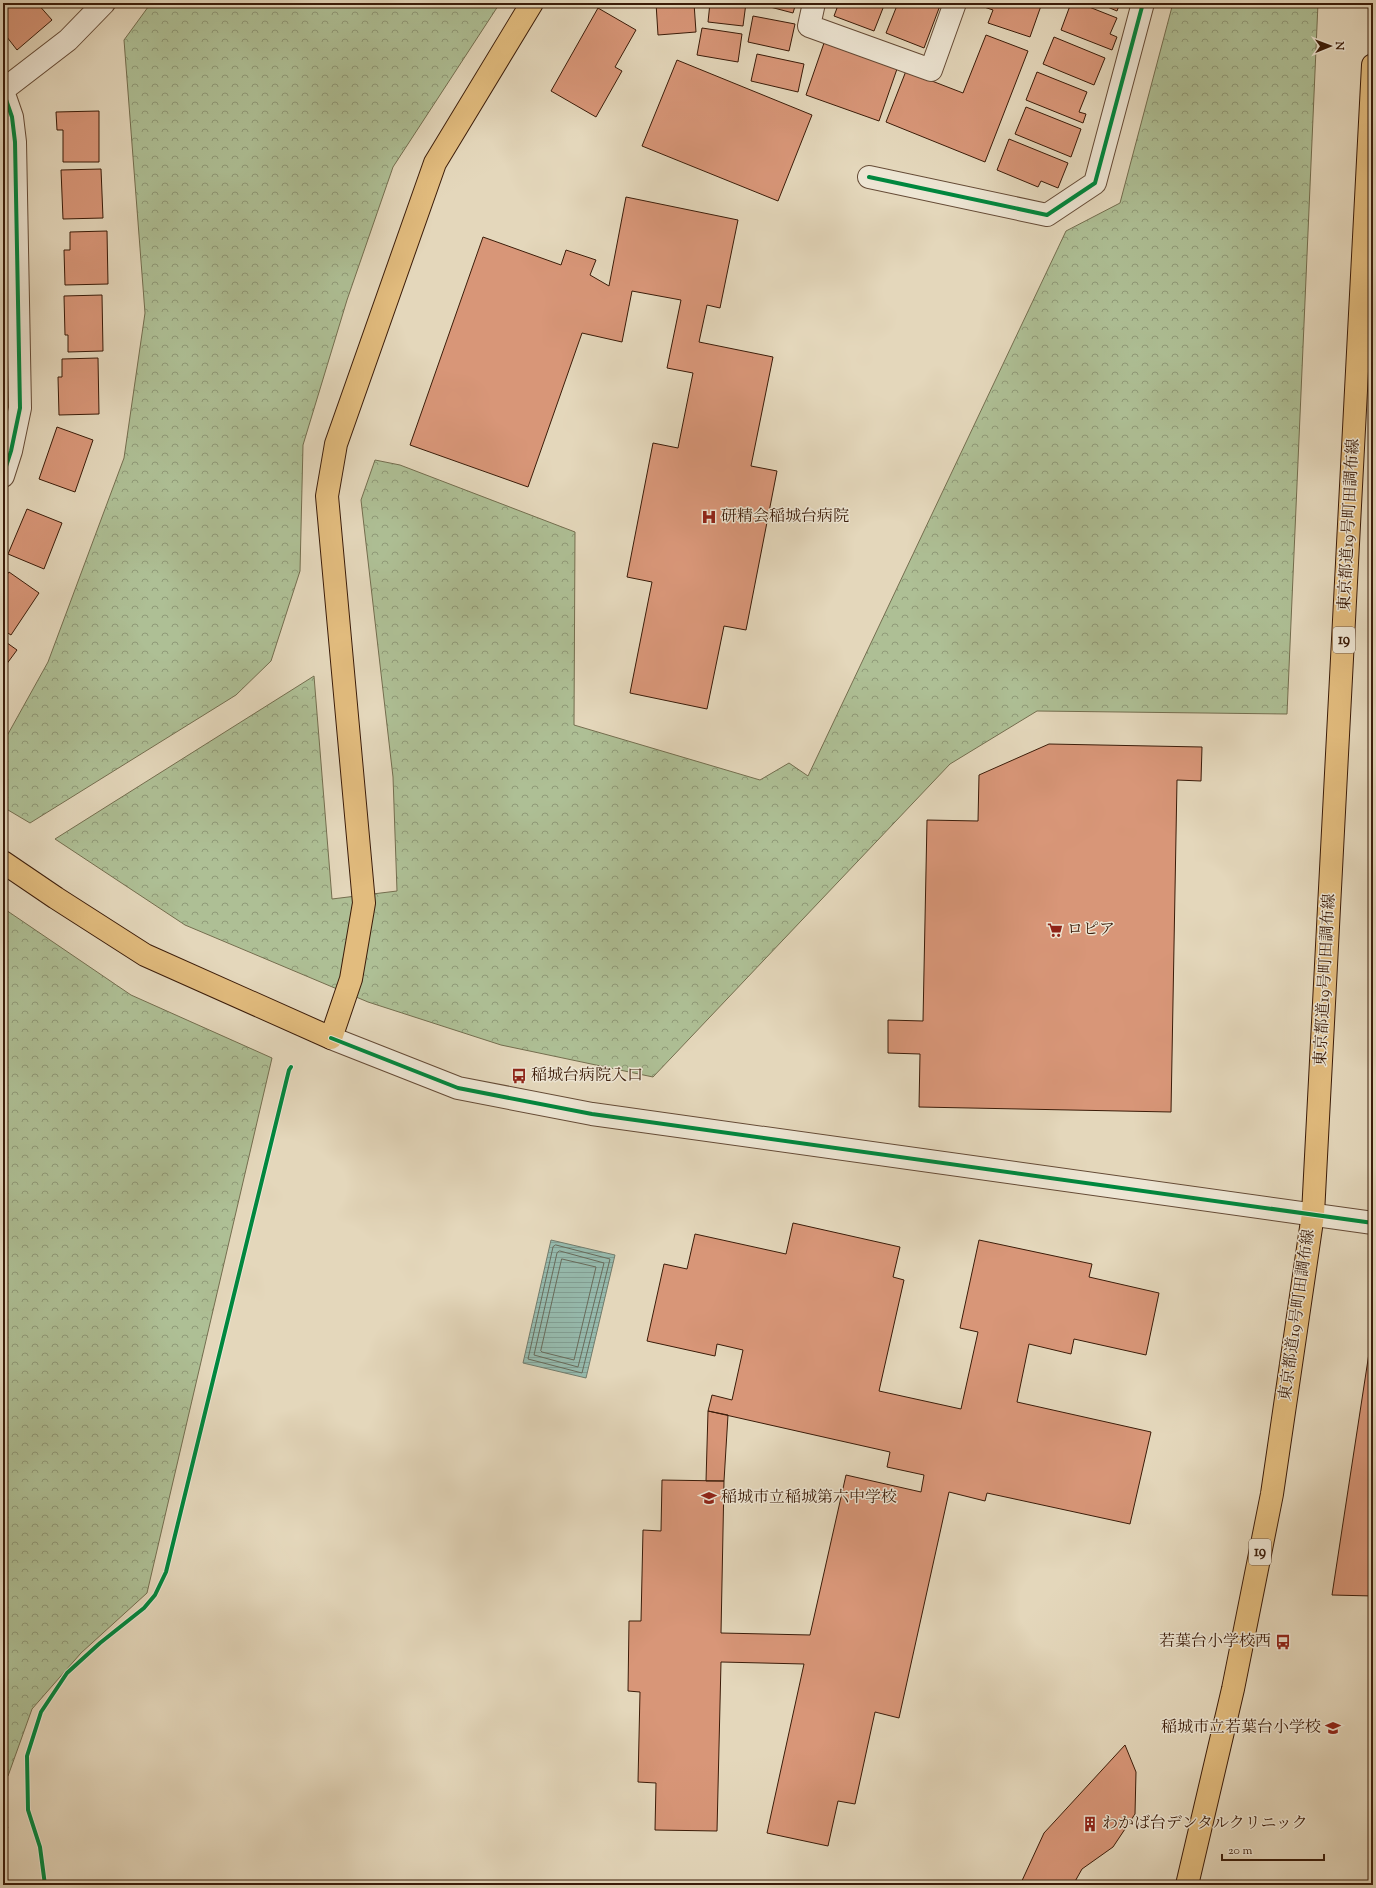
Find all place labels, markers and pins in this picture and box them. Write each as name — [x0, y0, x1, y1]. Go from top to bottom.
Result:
place label: 研精会稲城台病院 — [721, 506, 849, 529]
hospital icon: 研精会稲城台病院 — [700, 508, 718, 526]
place label: ロピア — [1067, 919, 1115, 942]
supermarket icon: ロピア — [1046, 921, 1064, 939]
place label: 稲城台病院入口 — [531, 1065, 643, 1088]
bus stop icon: 稲城台病院入口 — [510, 1067, 528, 1085]
place label: 稲城市立稲城第六中学校 — [721, 1487, 897, 1510]
school or university icon: 稲城市立稲城第六中学校 — [700, 1489, 718, 1507]
place label: 若葉台小学校西 — [1159, 1631, 1271, 1654]
bus stop icon: 若葉台小学校西 — [1274, 1633, 1292, 1651]
place label: 稲城市立若葉台小学校 — [1161, 1717, 1321, 1740]
school or university icon: 稲城市立若葉台小学校 — [1324, 1719, 1342, 1737]
place label: わかば台デンタルクリニック — [1102, 1813, 1308, 1836]
building icon: わかば台デンタルクリニック — [1081, 1815, 1099, 1833]

